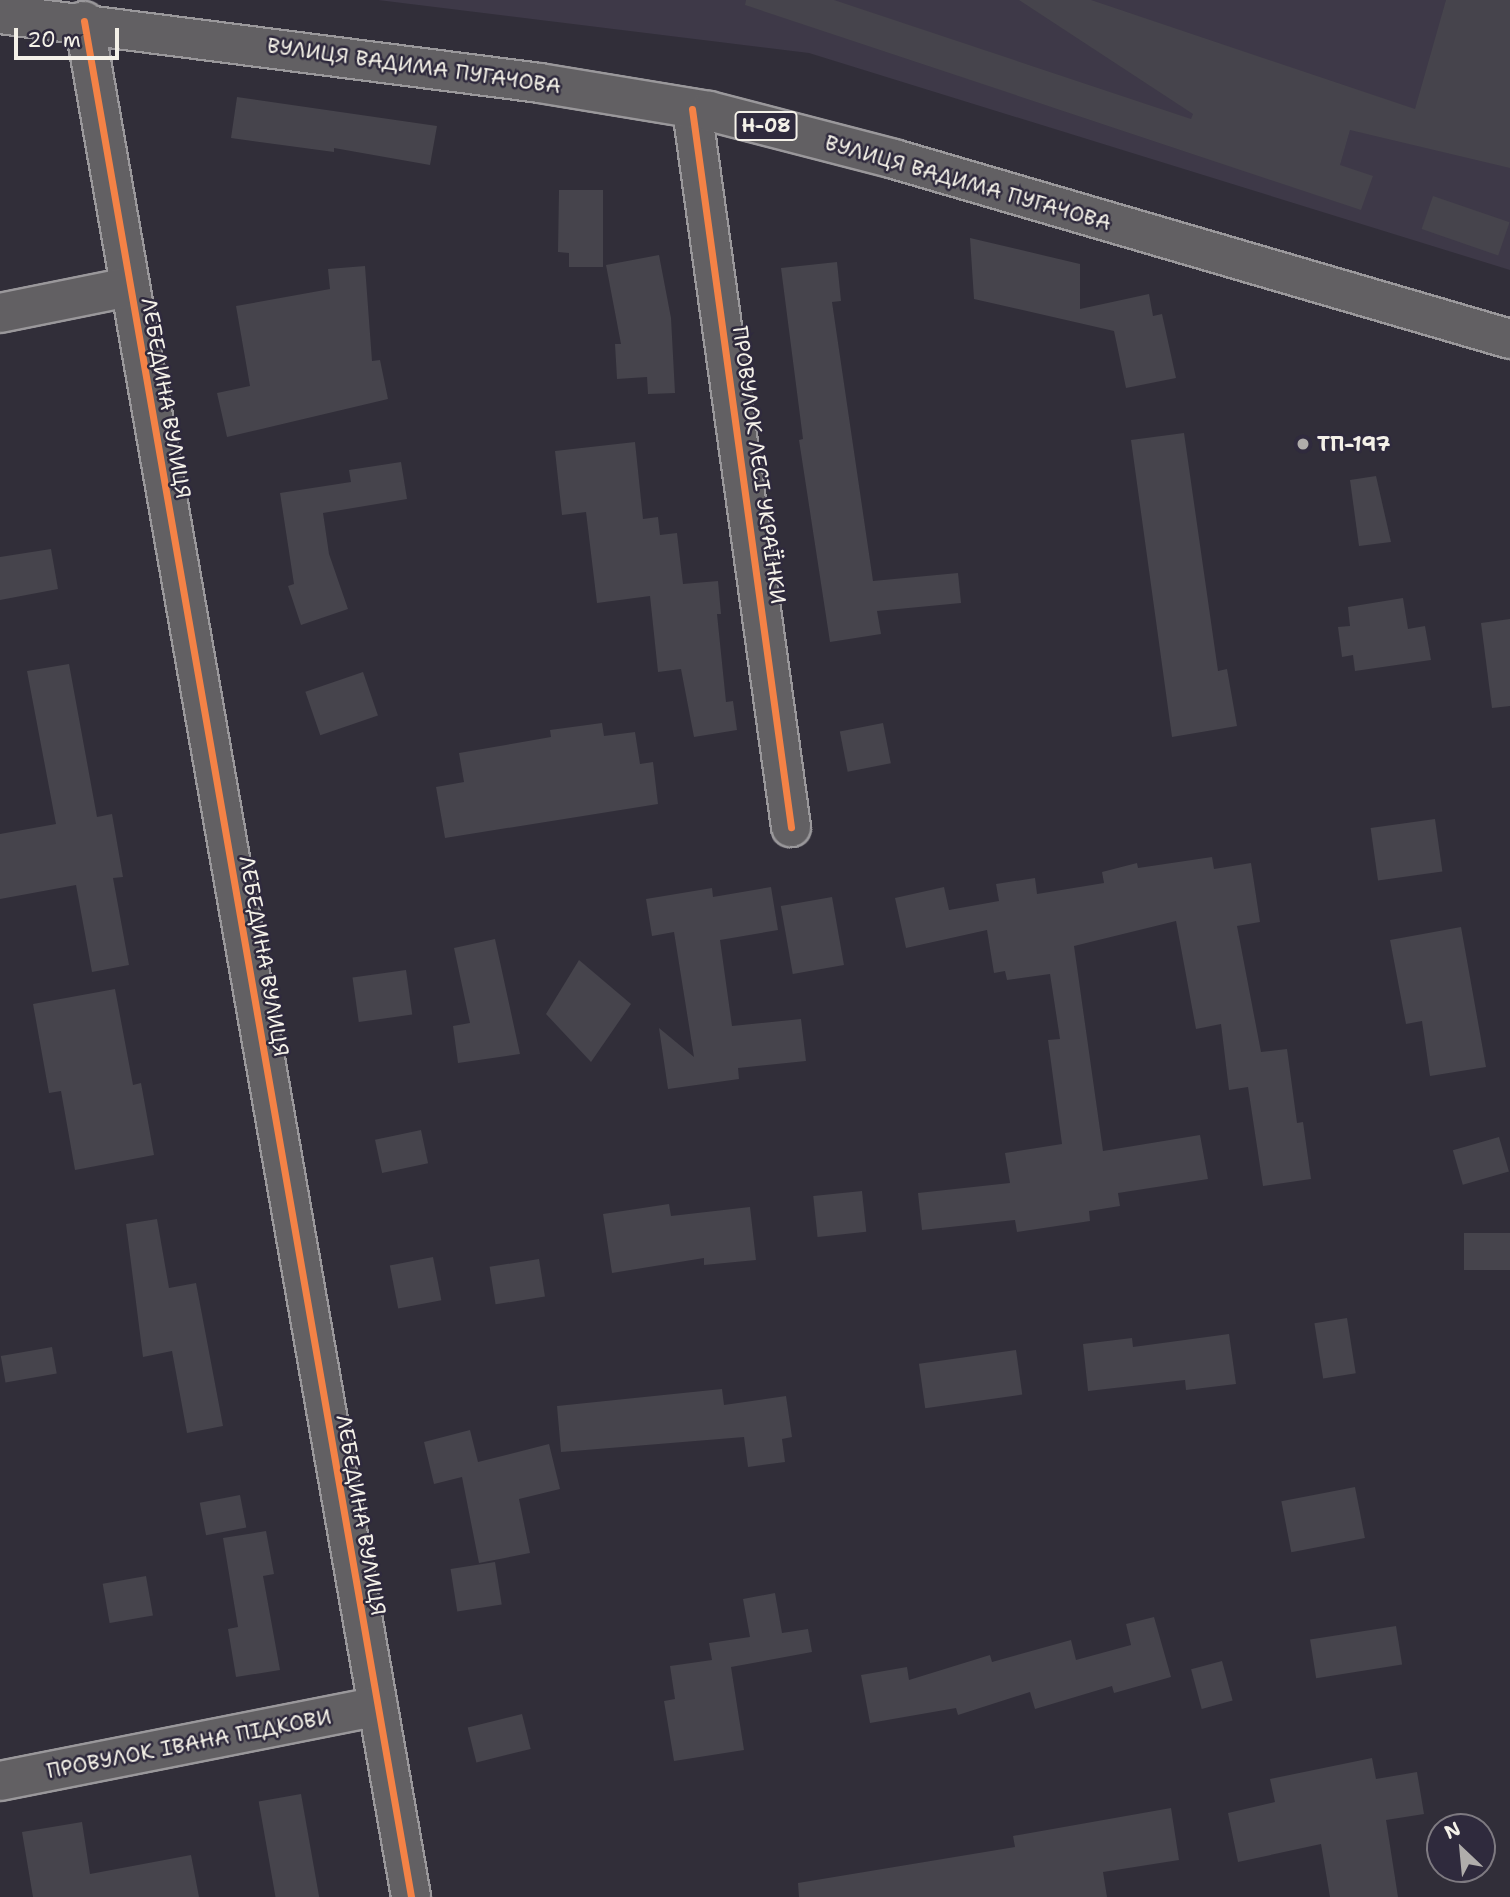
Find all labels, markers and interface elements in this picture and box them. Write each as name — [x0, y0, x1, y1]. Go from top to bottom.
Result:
scale bar — [18, 14, 122, 58]
text: 20 m — [27, 26, 81, 54]
street label: ВУЛИЦЯ ВАДИМА ПУГАЧОВА — [265, 33, 563, 99]
road number: Н-08 — [734, 110, 798, 142]
street label: ВУЛИЦЯ ВАДИМА ПУГАЧОВА — [822, 130, 1114, 236]
street label: ЛЕБЕДИНА ВУЛИЦЯ — [136, 296, 196, 500]
street label: ПРОВУЛОК ЛЕСІ УКРАЇНКИ — [727, 324, 791, 606]
place label: ТП-197 — [1317, 431, 1390, 457]
marker: ТП-197 — [1295, 436, 1311, 452]
street label: ЛЕБЕДИНА ВУЛИЦЯ — [234, 854, 294, 1058]
street label: ЛЕБЕДИНА ВУЛИЦЯ — [331, 1413, 391, 1617]
street label: ПРОВУЛОК ІВАНА ПІДКОВИ — [45, 1704, 333, 1784]
north arrow — [1426, 1813, 1496, 1883]
text: N — [1440, 1816, 1465, 1845]

